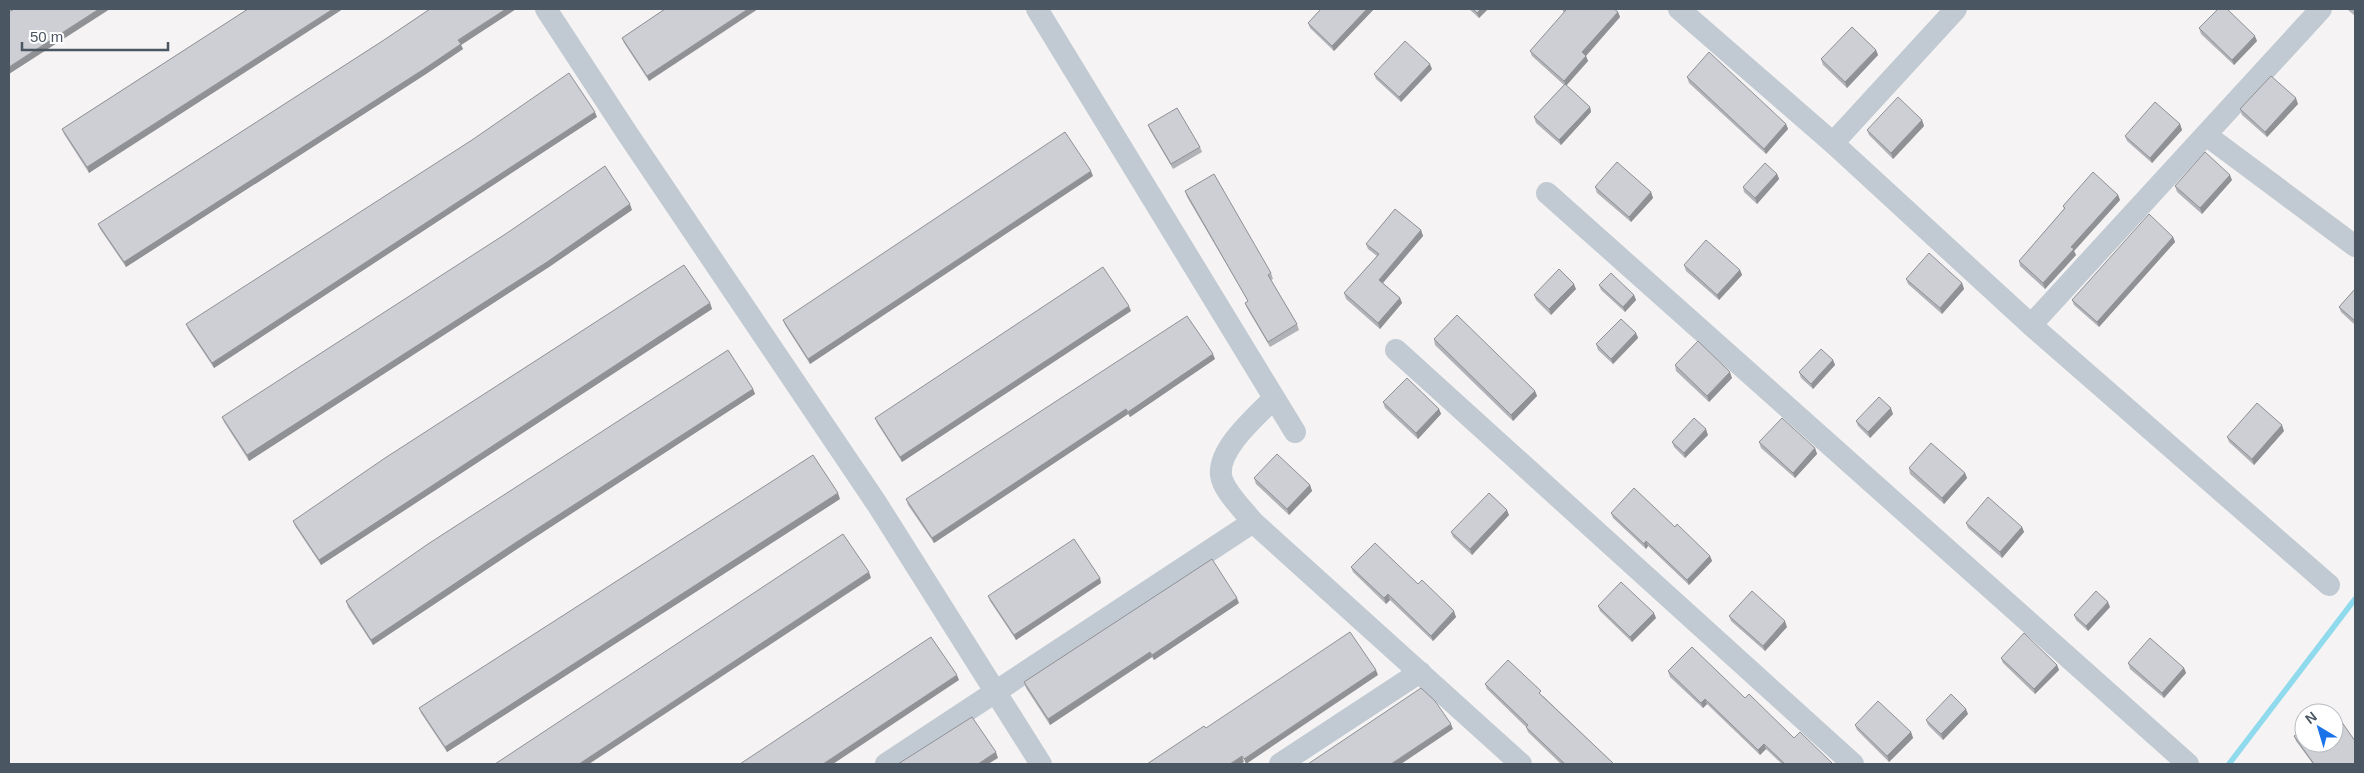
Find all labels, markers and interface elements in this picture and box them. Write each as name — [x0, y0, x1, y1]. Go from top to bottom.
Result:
scale bar — [22, 20, 169, 52]
text: 50 m — [30, 28, 63, 45]
north arrow — [2294, 703, 2344, 753]
text: N — [2302, 708, 2320, 727]

